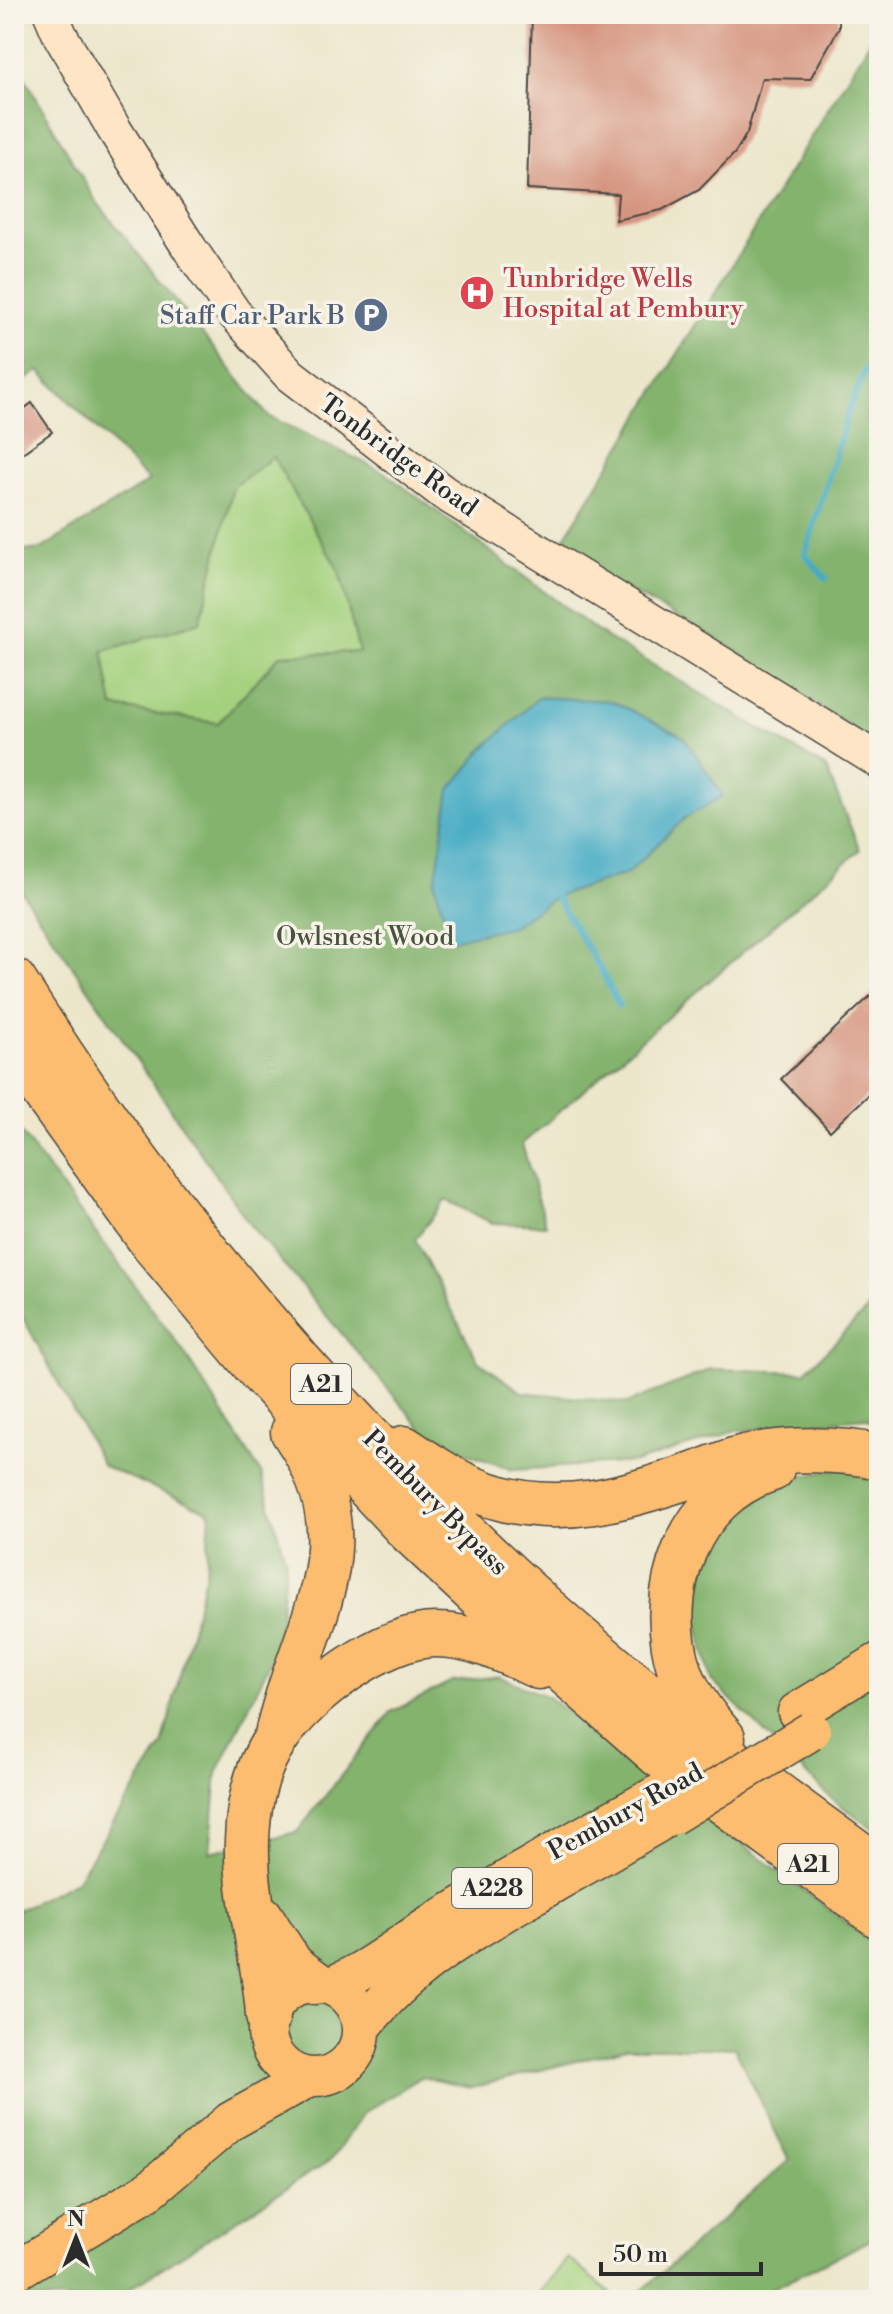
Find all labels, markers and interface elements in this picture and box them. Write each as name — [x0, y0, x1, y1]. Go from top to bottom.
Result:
place label: Tunbridge Wells Hospital at Pembury — [503, 263, 744, 325]
hospital icon: Tunbridge Wells Hospital at Pembury — [458, 274, 496, 312]
parking icon: Staff Car Park B — [352, 296, 390, 334]
place label: Staff Car Park B — [160, 300, 345, 332]
street label: Tonbridge Road — [313, 388, 484, 524]
park label: Owlsnest Wood — [276, 921, 454, 953]
road number: A21 — [291, 1364, 351, 1404]
street label: Pembury Bypass — [356, 1423, 515, 1582]
street label: Pembury Road — [542, 1756, 709, 1868]
road number: A21 — [778, 1844, 838, 1884]
road number: A228 — [452, 1868, 532, 1908]
north arrow — [36, 2198, 116, 2278]
text: N — [67, 2206, 85, 2233]
scale bar — [601, 2226, 761, 2276]
text: 50 m — [613, 2240, 668, 2270]

